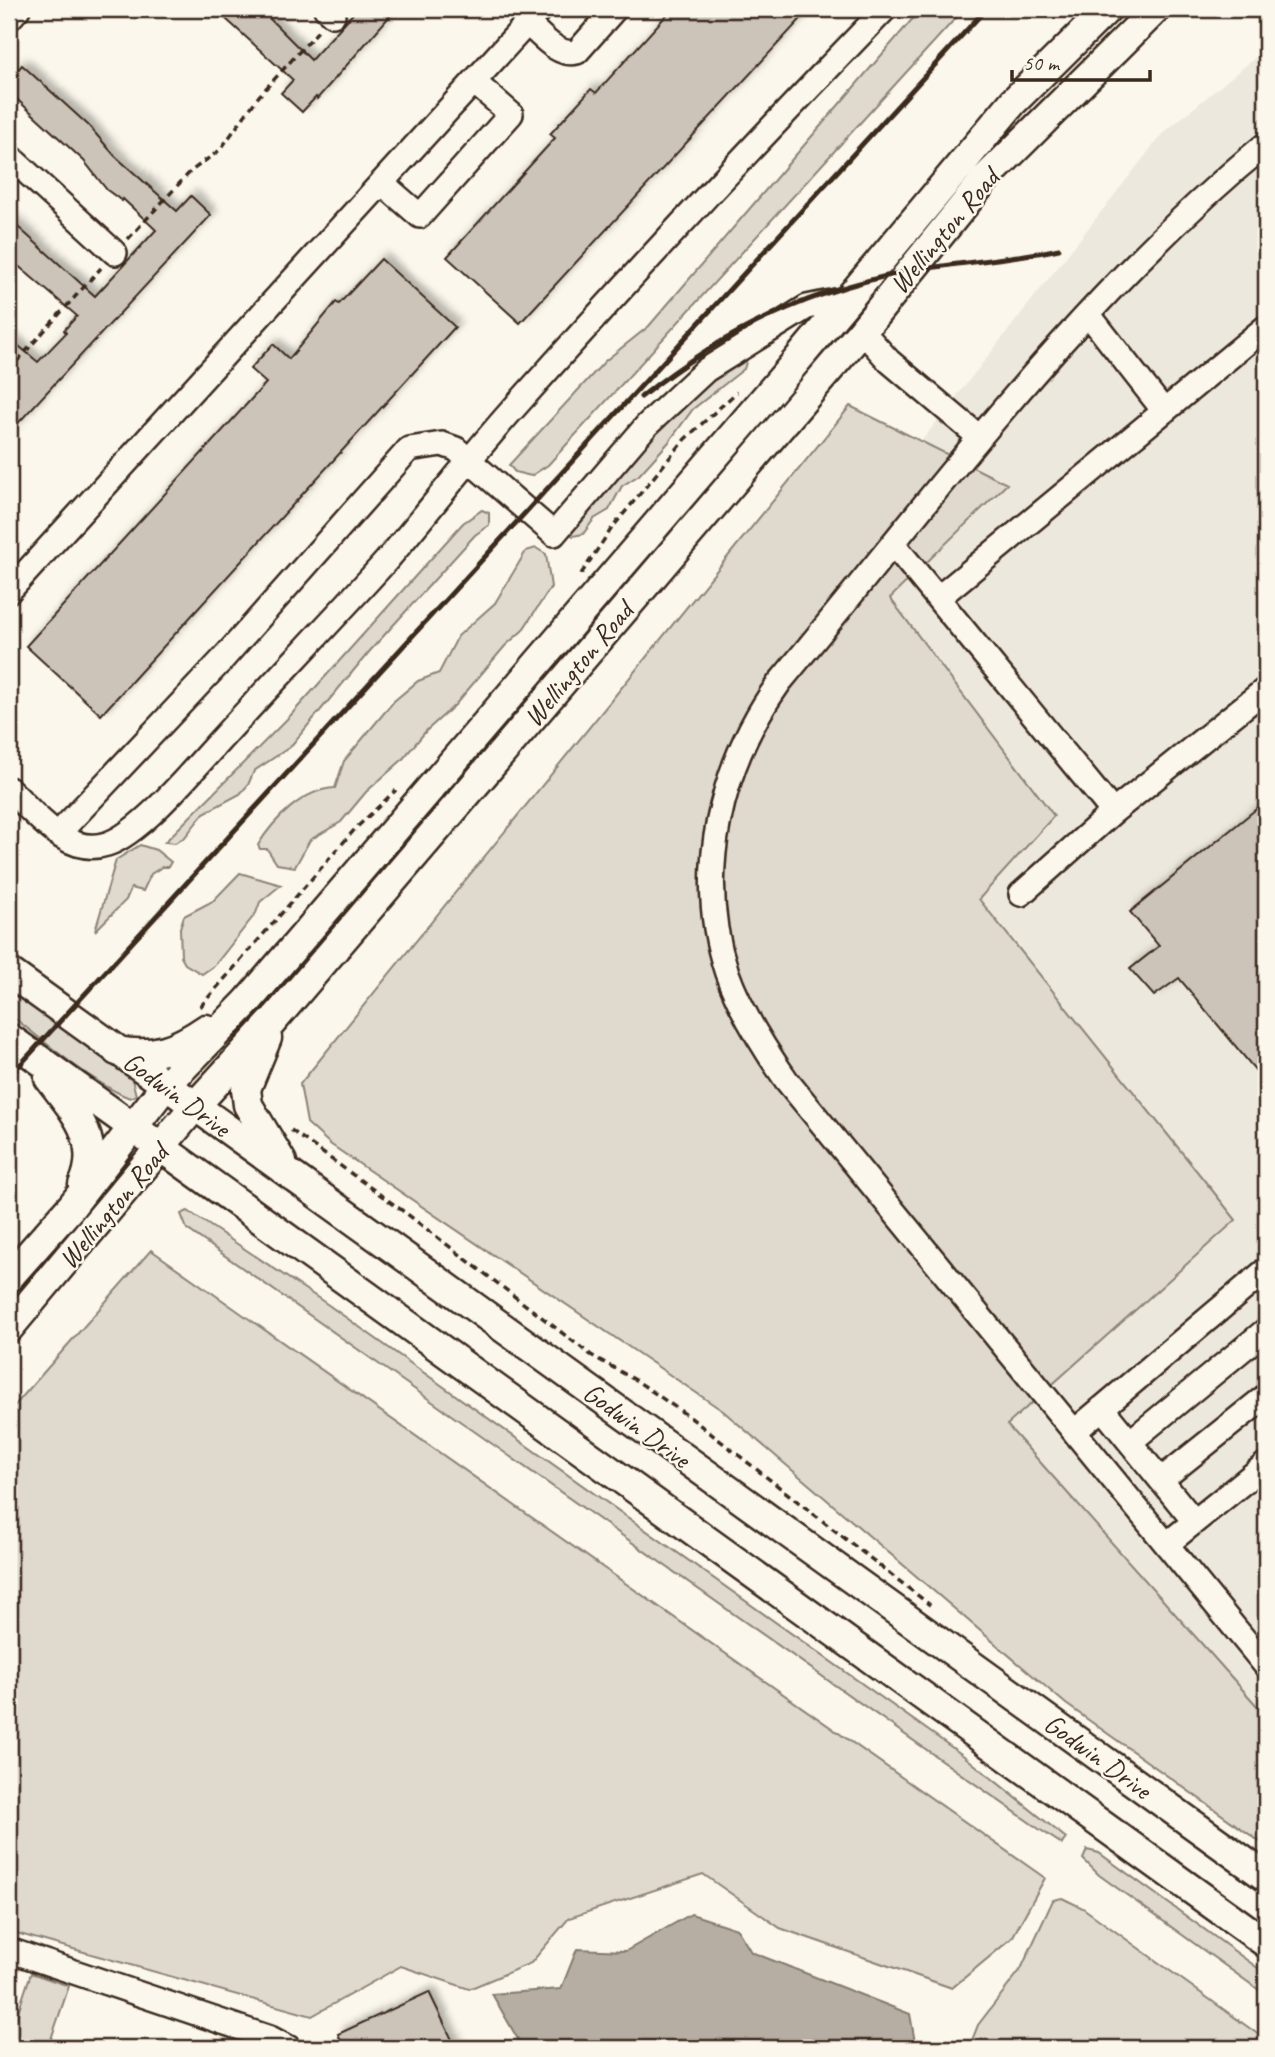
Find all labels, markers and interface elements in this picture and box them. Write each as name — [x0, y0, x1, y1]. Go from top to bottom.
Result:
scale bar — [1012, 38, 1151, 82]
text: 50 m — [1023, 50, 1061, 76]
street label: Wellington Road — [882, 158, 1009, 301]
street label: Wellington Road — [516, 591, 643, 734]
street label: Godwin Drive — [117, 1043, 239, 1146]
street label: Wellington Road — [51, 1133, 178, 1276]
street label: Godwin Drive — [577, 1374, 699, 1477]
street label: Godwin Drive — [1038, 1705, 1160, 1808]

